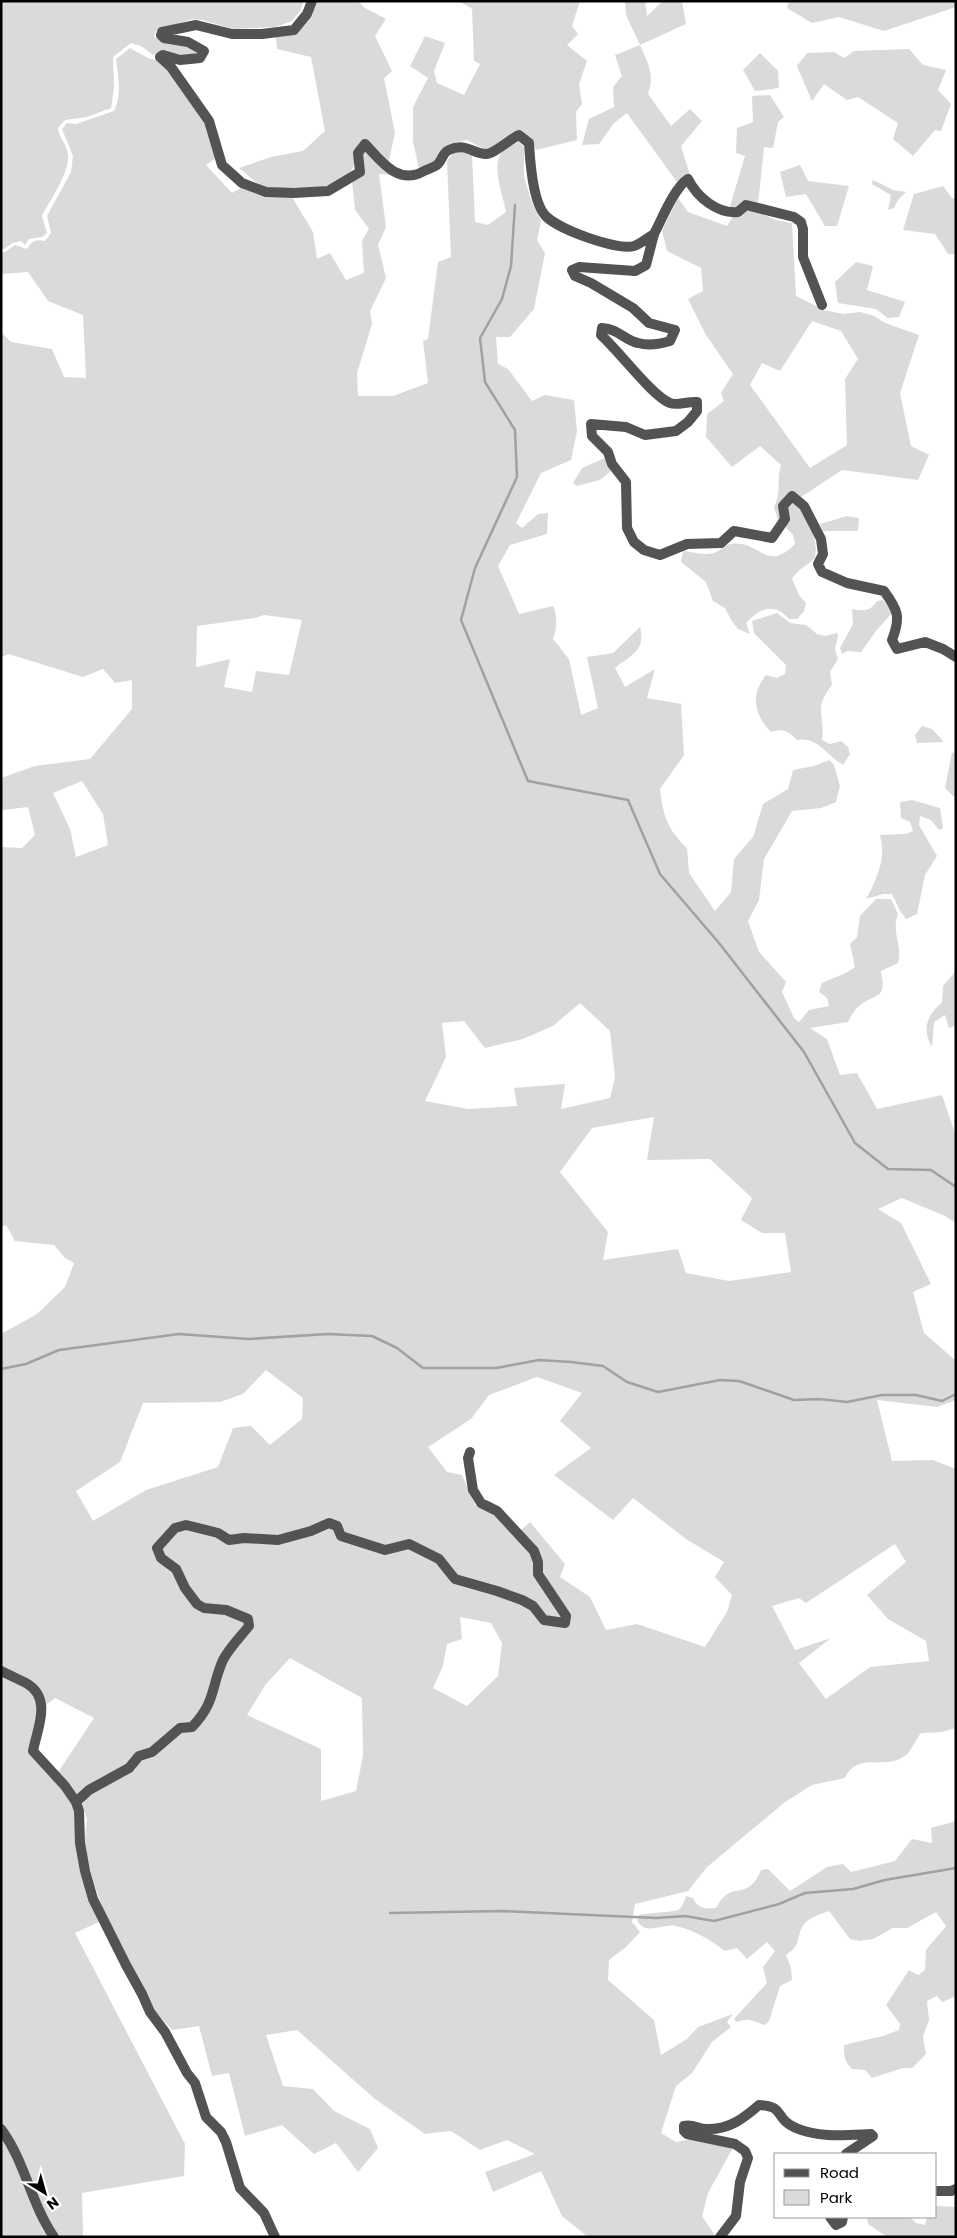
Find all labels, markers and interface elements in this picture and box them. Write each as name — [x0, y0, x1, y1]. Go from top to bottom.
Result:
legend — [774, 2153, 937, 2218]
text: Road — [820, 2162, 859, 2183]
north arrow — [20, 2168, 70, 2218]
text: Park — [820, 2187, 852, 2208]
text: N — [43, 2192, 63, 2215]

